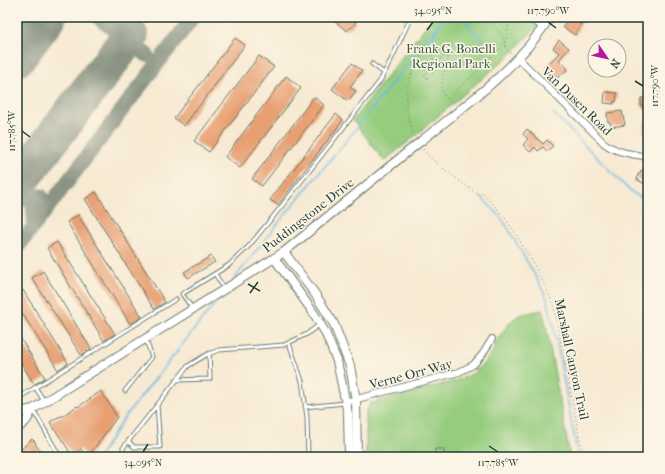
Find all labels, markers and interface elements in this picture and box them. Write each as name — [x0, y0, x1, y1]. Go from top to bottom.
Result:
text: 34.095°N — [414, 5, 453, 17]
text: 117.790°W — [527, 5, 570, 17]
north arrow — [587, 38, 627, 78]
park label: Frank G. Bonelli Regional Park — [406, 41, 496, 71]
text: N — [607, 56, 623, 71]
street label: Van Dusen Road — [538, 63, 616, 139]
text: 117.790°W — [649, 64, 661, 107]
text: 117.785°W — [6, 109, 18, 151]
street label: Puddingstone Drive — [259, 174, 357, 255]
street label: Marshall Canyon Trail — [552, 297, 592, 421]
street label: Verne Orr Way — [367, 355, 455, 393]
text: 34.095°N — [124, 457, 163, 469]
text: 117.785°W — [478, 457, 520, 469]

